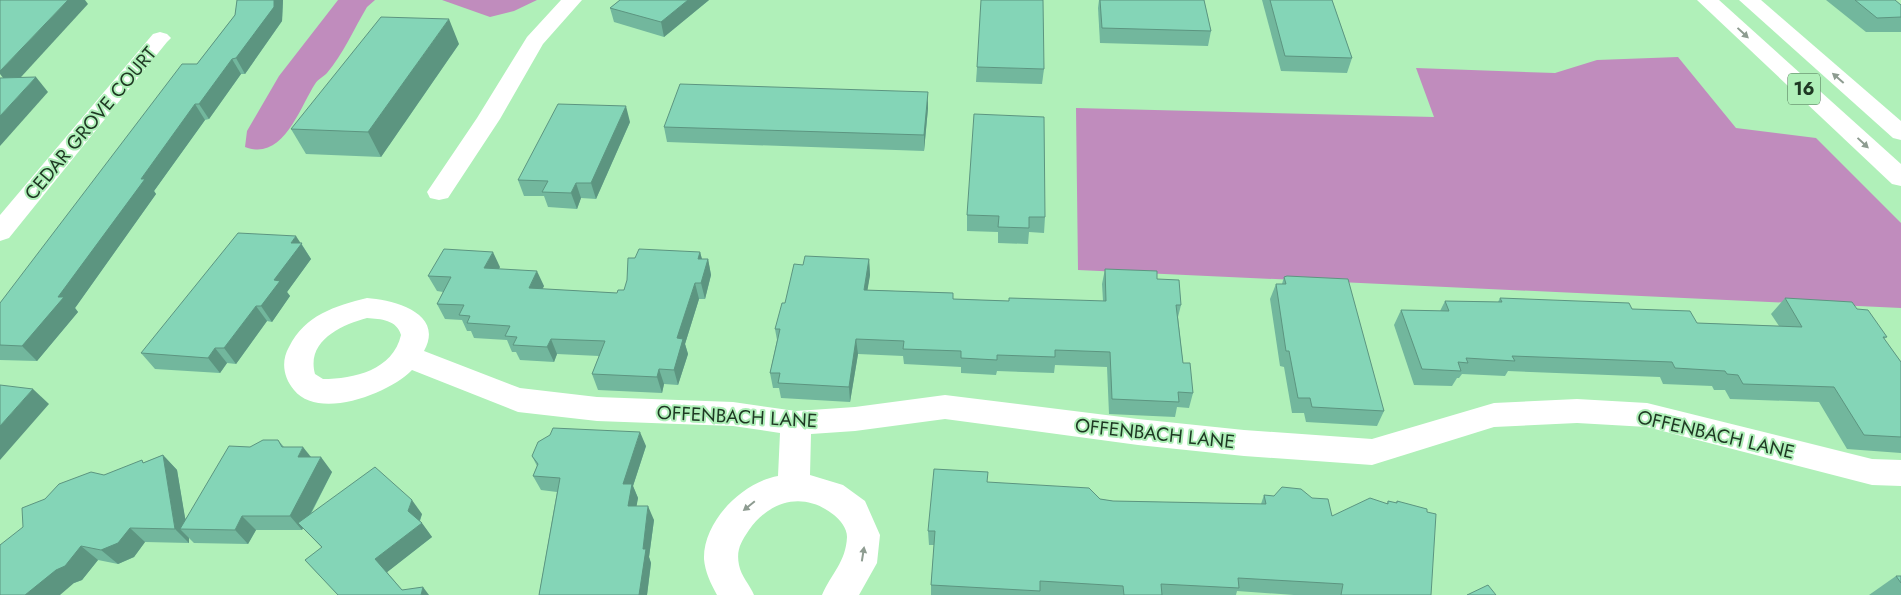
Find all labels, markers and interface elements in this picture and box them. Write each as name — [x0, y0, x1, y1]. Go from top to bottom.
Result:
one-way arrow — [1737, 27, 1749, 39]
street label: CEDAR GROVE COURT — [18, 41, 163, 206]
one-way arrow — [1832, 72, 1845, 83]
road number: 16 — [1788, 74, 1820, 105]
one-way arrow — [1857, 137, 1869, 149]
street label: OFFENBACH LANE — [656, 399, 818, 434]
street label: OFFENBACH LANE — [1635, 403, 1797, 466]
street label: OFFENBACH LANE — [1074, 412, 1236, 455]
one-way arrow — [742, 501, 755, 511]
one-way arrow — [859, 546, 867, 562]

